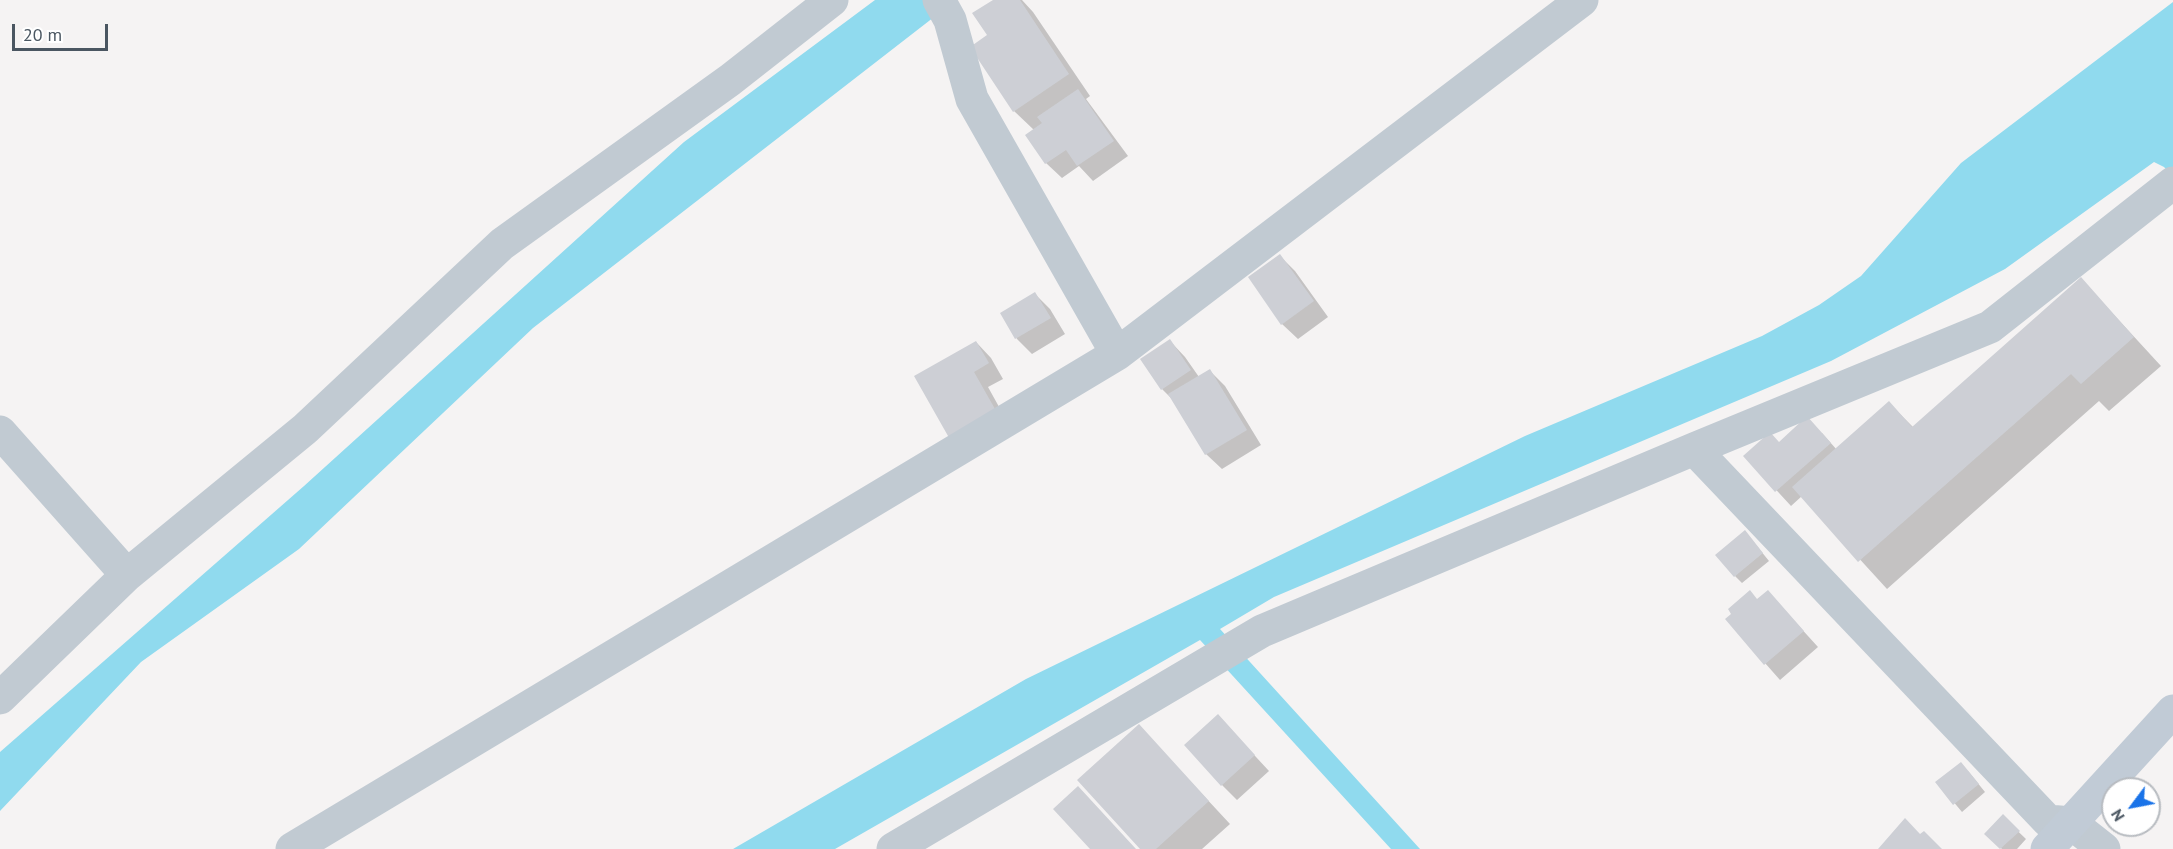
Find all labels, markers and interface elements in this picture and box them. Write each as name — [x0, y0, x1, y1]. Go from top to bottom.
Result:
scale bar — [15, 12, 111, 50]
text: 20 m — [23, 23, 62, 46]
north arrow — [2101, 777, 2161, 837]
text: N — [2106, 806, 2129, 825]

